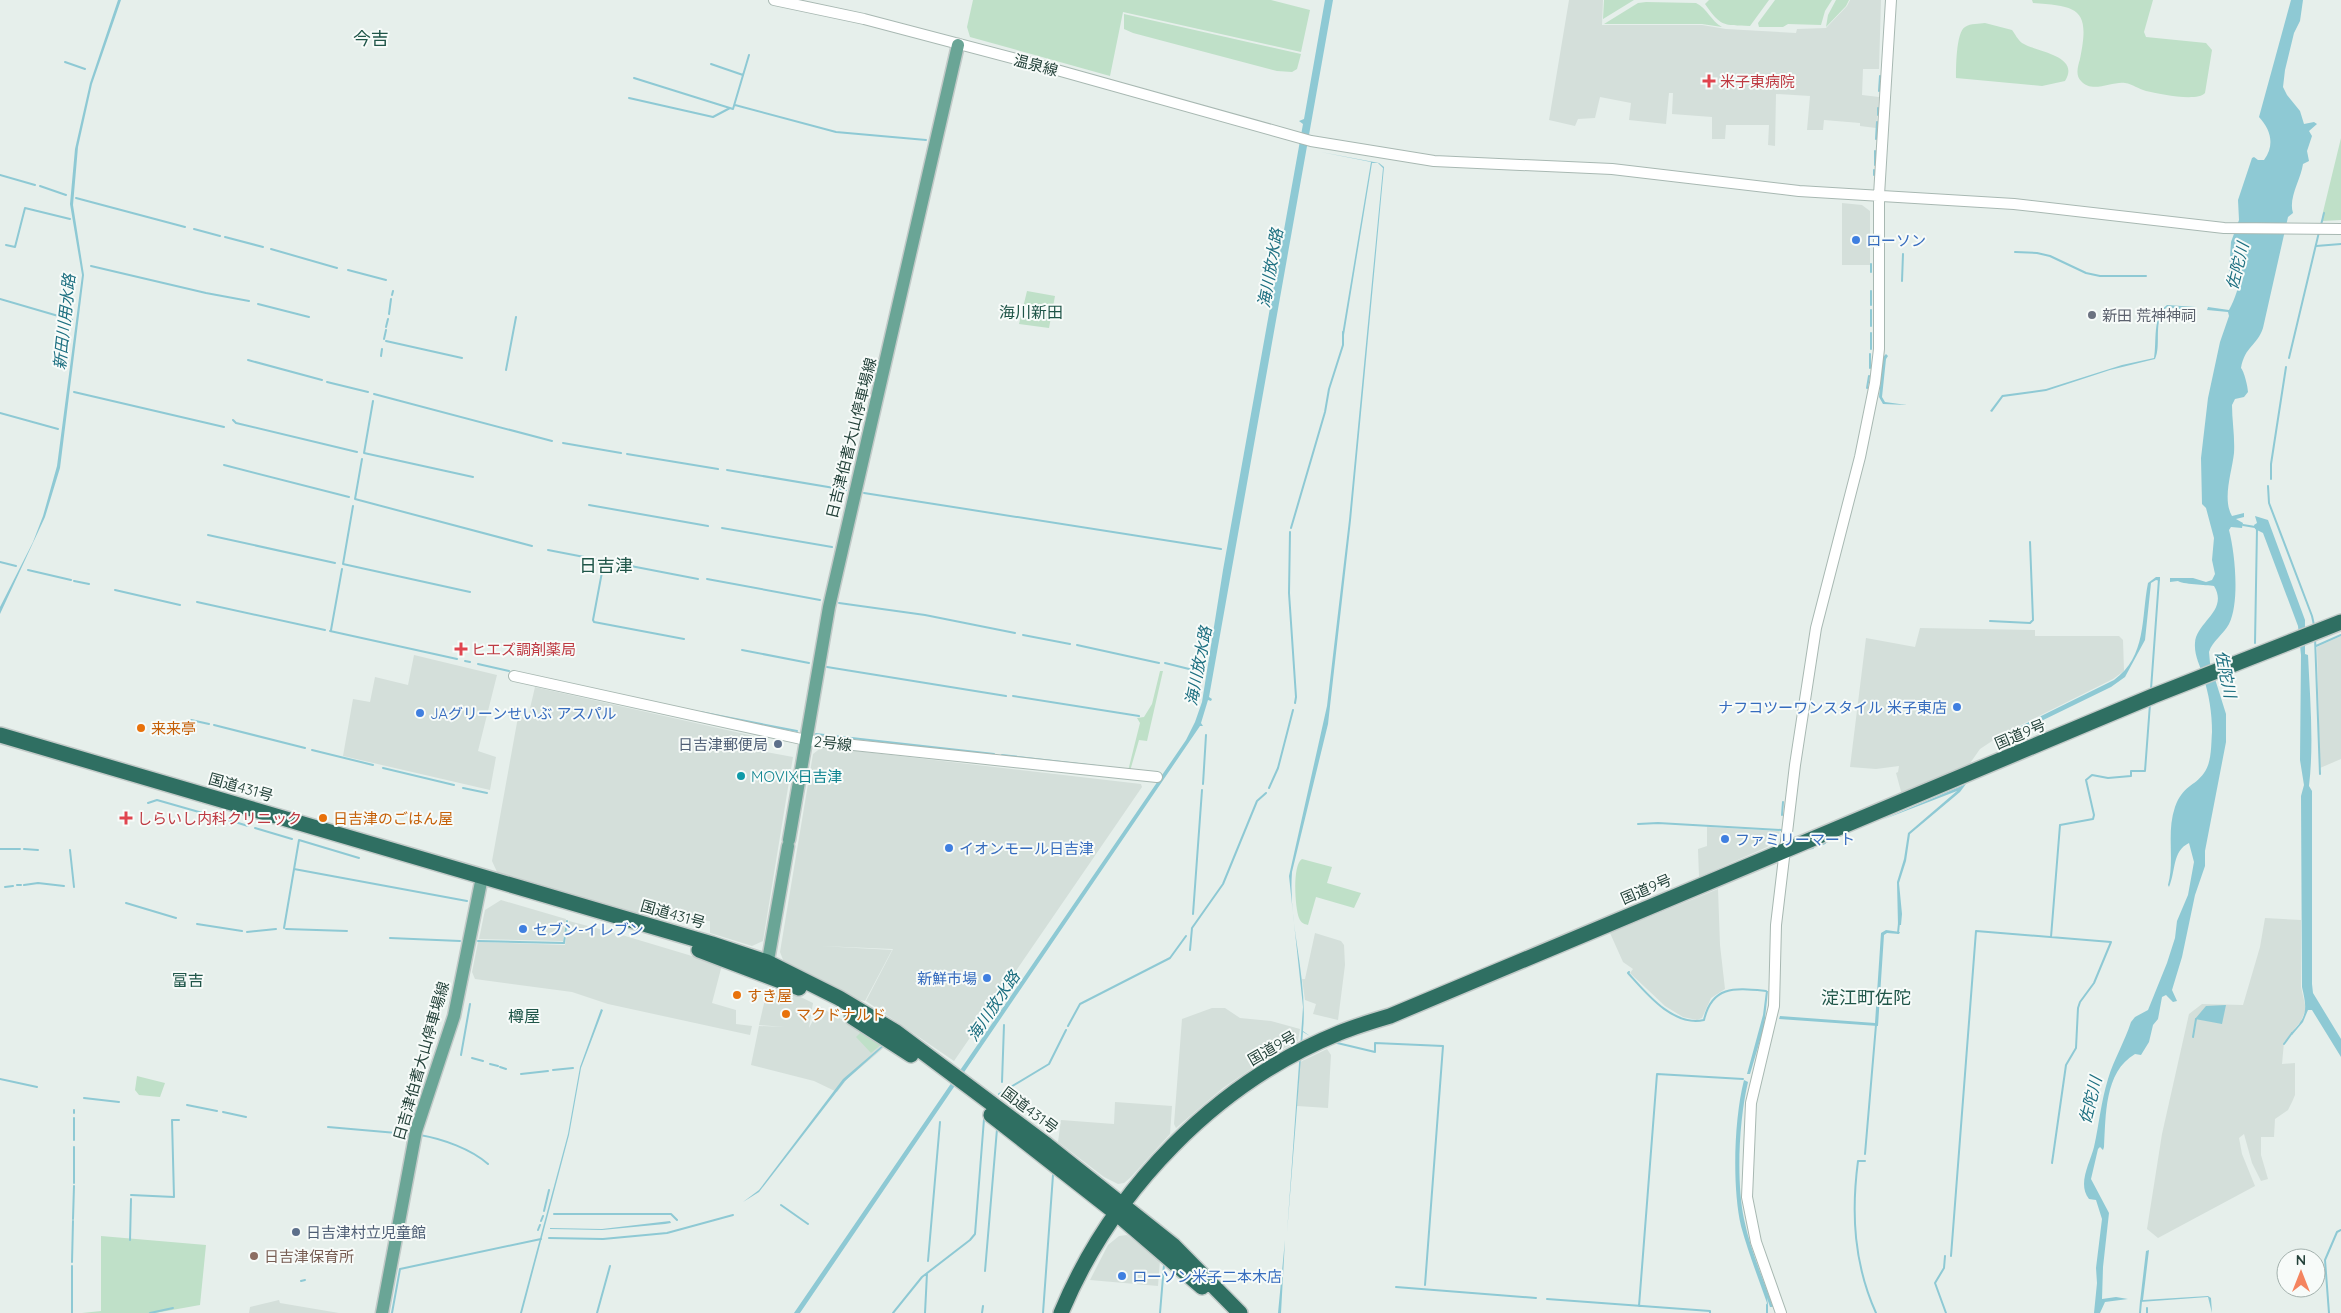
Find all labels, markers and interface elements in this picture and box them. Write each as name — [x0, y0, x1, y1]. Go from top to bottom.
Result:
district label: 今吉 — [353, 27, 389, 50]
street label: 温泉線 — [1012, 50, 1060, 80]
place label: 米子東病院 — [1720, 72, 1795, 91]
marker: 米子東病院 — [1702, 74, 1716, 88]
water label: 海川放水路 — [1253, 225, 1287, 309]
place label: ローソン — [1866, 231, 1926, 250]
marker: ローソン — [1850, 234, 1862, 246]
water label: 佐陀川 — [2221, 238, 2253, 292]
water label: 新田川用水路 — [49, 271, 79, 371]
district label: 海川新田 — [999, 302, 1063, 322]
place label: 新田 荒神神祠 — [2102, 306, 2196, 325]
marker: 新田 荒神神祠 — [2086, 309, 2098, 321]
street label: 日吉津伯耆大山停車場線 — [822, 356, 880, 520]
district label: 日吉津 — [579, 554, 633, 577]
water label: 海川放水路 — [1181, 623, 1216, 707]
place label: ヒエズ調剤薬局 — [471, 640, 576, 659]
marker: ヒエズ調剤薬局 — [455, 643, 467, 655]
water label: 佐陀川 — [2211, 648, 2241, 702]
place label: ナフコツーワンスタイル 米子東店 — [1718, 698, 1947, 717]
marker: ナフコツーワンスタイル 米子東店 — [1951, 701, 1963, 713]
place label: JAグリーンせいぶ アスパル — [430, 704, 616, 723]
marker: JAグリーンせいぶ アスパル — [414, 707, 426, 719]
street label: 国道9号 — [1992, 715, 2048, 753]
place label: 来来亭 — [151, 719, 196, 738]
marker: 来来亭 — [135, 722, 147, 734]
street label: 2号線 — [813, 732, 853, 754]
place label: 日吉津郵便局 — [678, 735, 768, 754]
marker: 日吉津郵便局 — [772, 738, 784, 750]
place label: MOVIX日吉津 — [751, 767, 843, 786]
street label: 国道431号 — [207, 769, 275, 805]
marker: MOVIX日吉津 — [735, 770, 747, 782]
place label: しらいし内科クリニック — [137, 809, 302, 828]
place label: 日吉津のごはん屋 — [333, 809, 453, 828]
marker: しらいし内科クリニック — [119, 811, 133, 825]
marker: 日吉津のごはん屋 — [317, 812, 329, 824]
place label: ファミリーマート — [1735, 830, 1855, 849]
marker: ファミリーマート — [1719, 833, 1731, 845]
place label: イオンモール日吉津 — [959, 839, 1094, 858]
marker: イオンモール日吉津 — [943, 842, 955, 854]
street label: 国道9号 — [1618, 870, 1674, 908]
street label: 国道431号 — [639, 896, 707, 932]
place label: セブン-イレブン — [533, 920, 644, 939]
marker: セブン-イレブン — [517, 923, 529, 935]
water label: 海川放水路 — [962, 966, 1025, 1045]
place label: 新鮮市場 — [917, 969, 977, 988]
district label: 富吉 — [172, 970, 204, 990]
marker: 新鮮市場 — [981, 972, 993, 984]
street label: 日吉津伯耆大山停車場線 — [389, 979, 453, 1143]
place label: すき屋 — [747, 986, 792, 1005]
district label: 淀江町佐陀 — [1821, 986, 1911, 1009]
marker: すき屋 — [731, 989, 743, 1001]
place label: マクドナルド — [796, 1005, 886, 1024]
district label: 樽屋 — [508, 1006, 540, 1026]
marker: マクドナルド — [780, 1008, 792, 1020]
street label: 国道9号 — [1244, 1026, 1300, 1070]
water label: 佐陀川 — [2074, 1072, 2106, 1126]
street label: 国道431号 — [998, 1082, 1062, 1138]
place label: 日吉津村立児童館 — [306, 1223, 426, 1242]
marker: 日吉津村立児童館 — [290, 1226, 302, 1238]
place label: 日吉津保育所 — [264, 1247, 354, 1266]
north arrow — [2276, 1248, 2326, 1298]
marker: 日吉津保育所 — [248, 1250, 260, 1262]
text: N — [2296, 1251, 2306, 1269]
place label: ローソン米子二本木店 — [1132, 1267, 1282, 1286]
marker: ローソン米子二本木店 — [1116, 1270, 1128, 1282]

